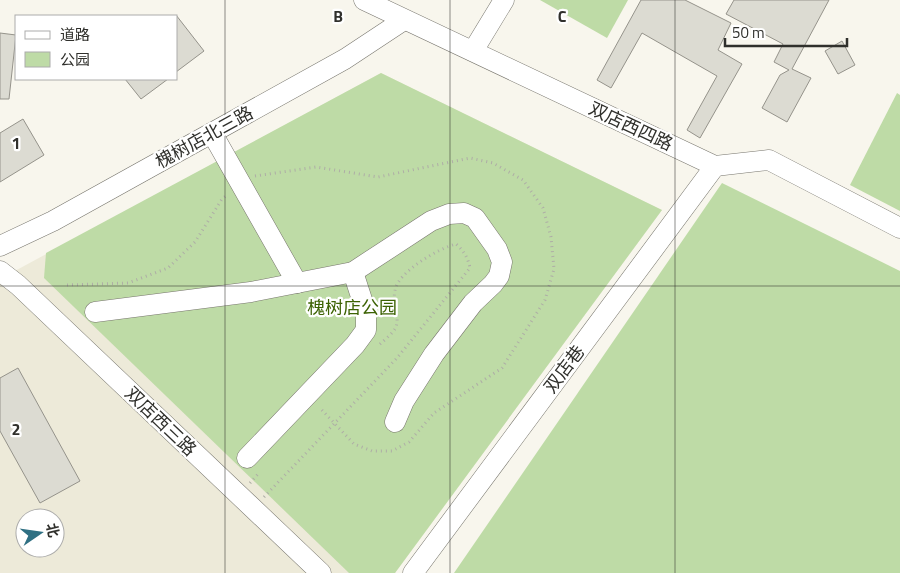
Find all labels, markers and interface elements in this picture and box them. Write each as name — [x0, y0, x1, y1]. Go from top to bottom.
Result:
text: B — [333, 4, 343, 28]
text: C — [558, 4, 567, 28]
legend — [15, 15, 178, 80]
scale bar — [725, 15, 848, 47]
text: 50 m — [732, 21, 765, 44]
text: 道路 — [60, 23, 90, 46]
text: 公园 — [60, 48, 90, 71]
street label: 双店西四路 — [585, 95, 677, 157]
street label: 槐树店北三路 — [150, 99, 258, 175]
text: 1 — [12, 131, 20, 155]
park label: 槐树店公园 — [307, 294, 397, 321]
street label: 双店巷 — [537, 339, 591, 399]
street label: 双店西三路 — [119, 380, 203, 462]
text: 2 — [12, 417, 20, 441]
north arrow — [15, 508, 65, 558]
text: 北 — [41, 521, 65, 539]

